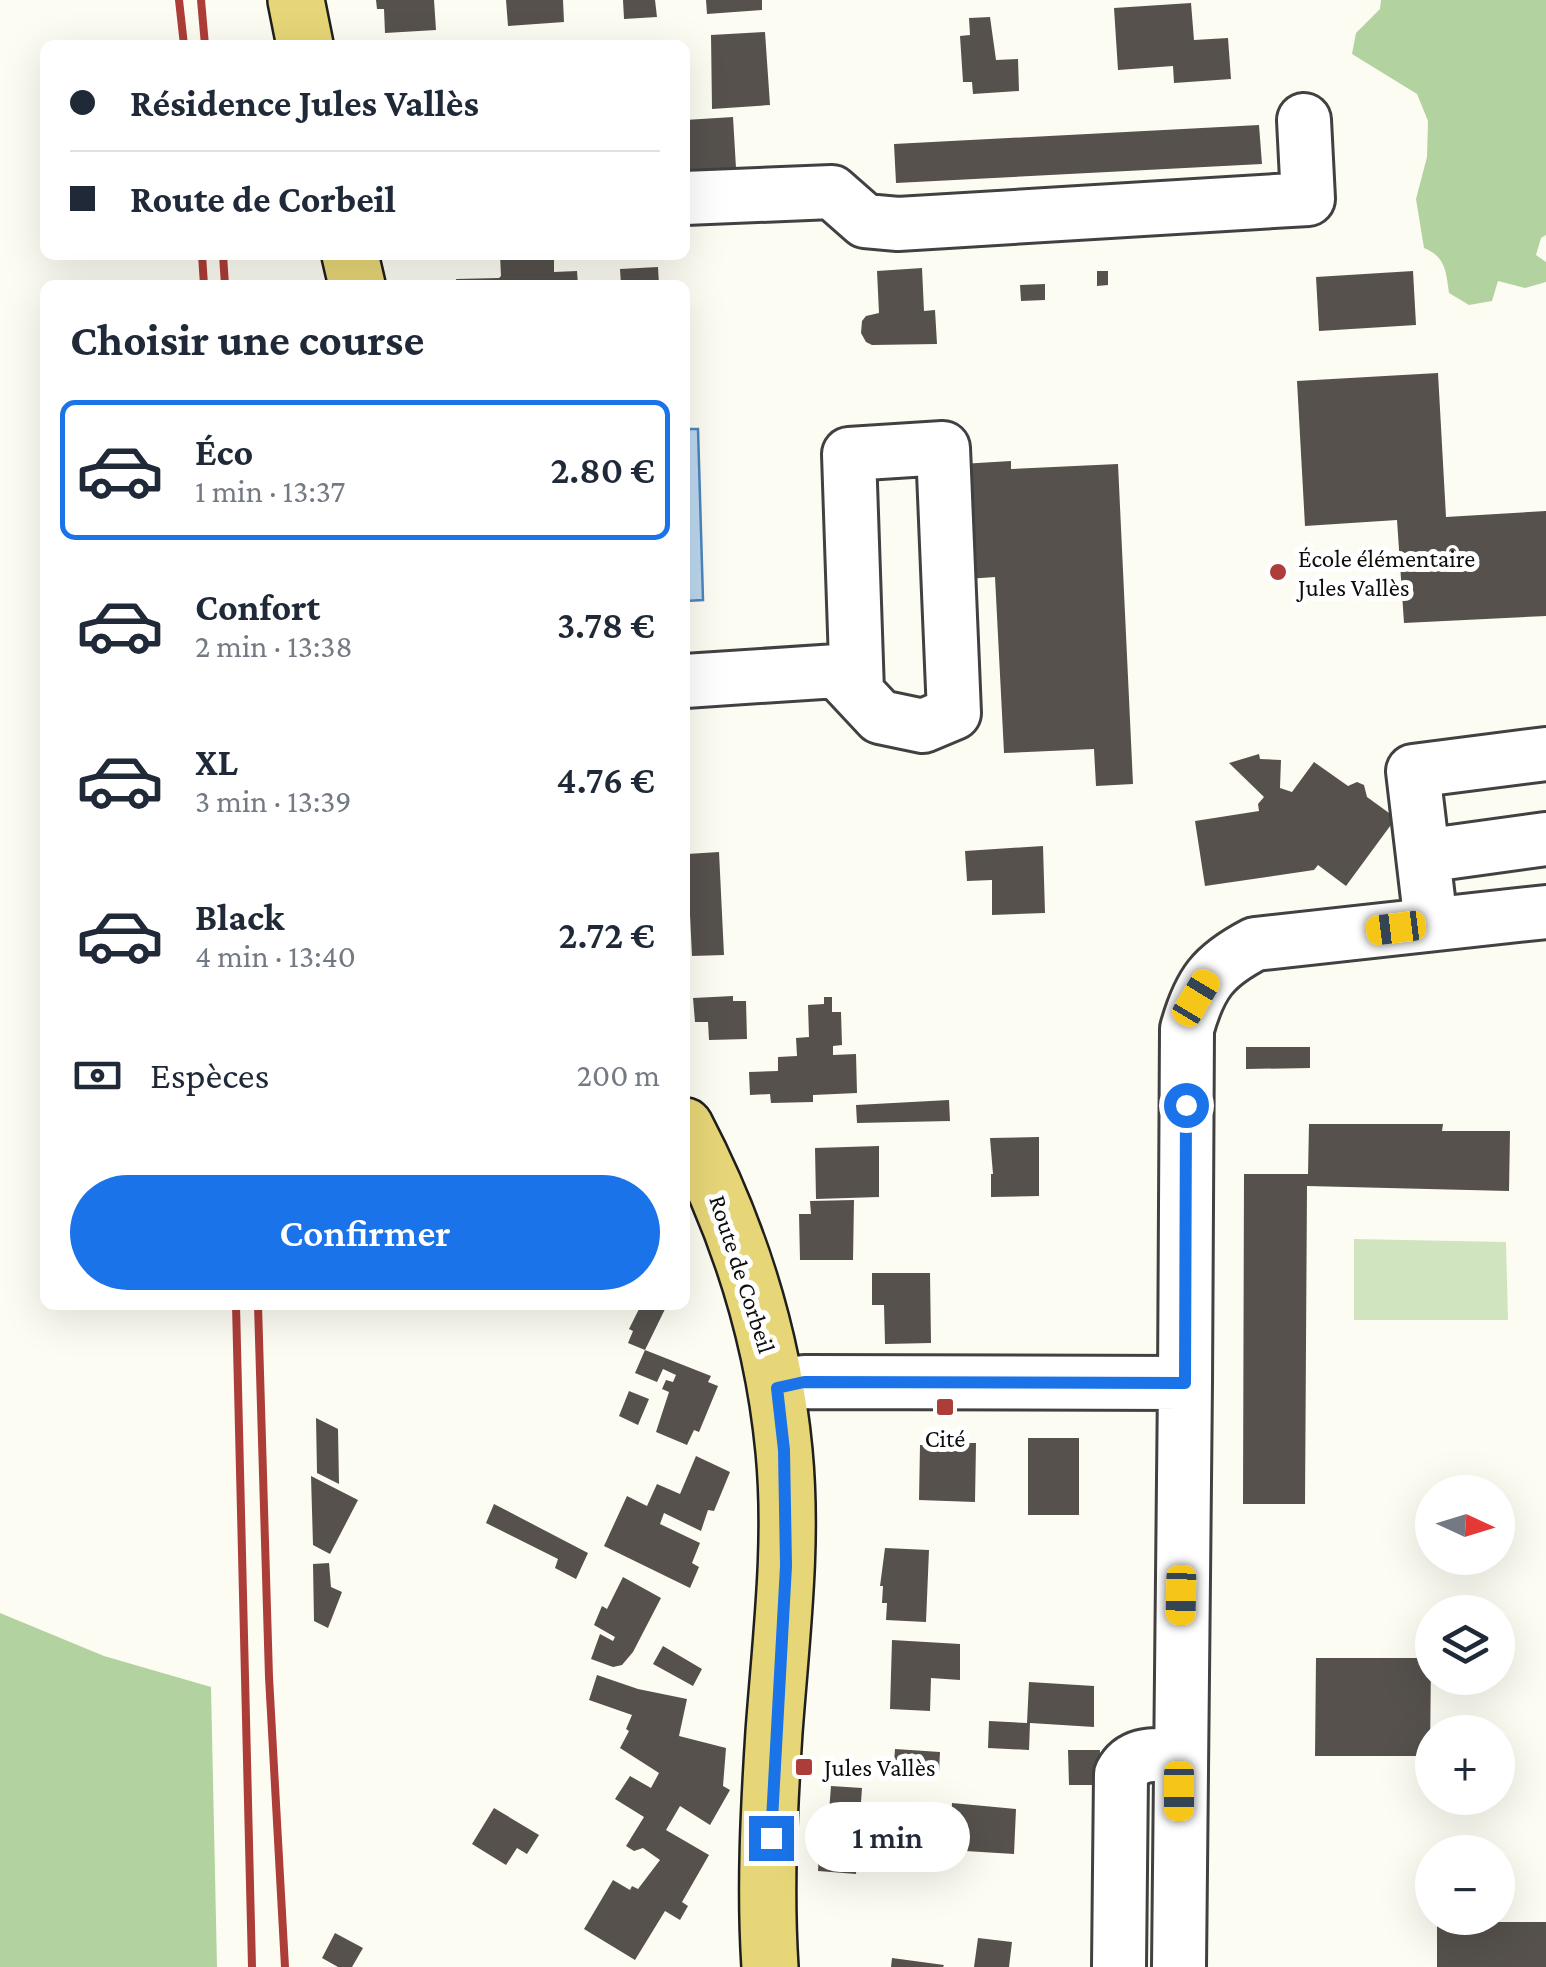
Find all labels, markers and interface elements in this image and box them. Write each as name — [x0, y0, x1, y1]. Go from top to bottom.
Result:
text: Résidence Jules Vallès — [130, 82, 479, 124]
text: Route de Corbeil — [130, 178, 396, 220]
text: Choisir une course — [70, 315, 424, 365]
icon: car — [75, 425, 165, 515]
text: Éco — [195, 431, 253, 473]
text: 2.80 € — [550, 449, 655, 491]
text: 1 min · 13:37 — [195, 473, 345, 509]
place label: École élémentaire Jules Vallès — [1296, 545, 1475, 602]
marker: École élémentaire Jules Vallès — [1267, 561, 1289, 583]
icon: car — [75, 580, 165, 670]
text: Confort — [195, 586, 320, 628]
text: 3.78 € — [557, 604, 655, 646]
text: 2 min · 13:38 — [195, 628, 353, 664]
icon: car — [75, 735, 165, 825]
text: XL — [195, 741, 238, 783]
text: 4.76 € — [557, 759, 655, 801]
text: 3 min · 13:39 — [195, 783, 352, 819]
icon: car — [75, 890, 165, 980]
text: Black — [195, 896, 284, 938]
car — [1364, 909, 1428, 947]
text: 2.72 € — [559, 914, 655, 956]
text: 4 min · 13:40 — [195, 938, 356, 974]
car — [1168, 965, 1224, 1031]
icon: cash — [70, 1048, 125, 1103]
text: Espèces — [150, 1054, 269, 1096]
text: 200 m — [577, 1057, 660, 1093]
route start — [1164, 1083, 1209, 1128]
button: Confirmer — [70, 1175, 660, 1290]
street label: Route de Corbeil — [704, 1192, 781, 1357]
marker: Cité — [934, 1396, 956, 1418]
place label: Cité — [925, 1425, 965, 1452]
north arrow — [1415, 1475, 1515, 1575]
map controls — [1415, 1475, 1515, 1935]
car — [1165, 1565, 1197, 1625]
button: layers — [1415, 1595, 1515, 1695]
button: + — [1415, 1715, 1515, 1815]
place label: Jules Vallès — [822, 1754, 935, 1782]
marker: Jules Vallès — [793, 1756, 815, 1778]
car — [1164, 1761, 1194, 1821]
callout: 1 min — [806, 1803, 971, 1873]
route end — [749, 1816, 794, 1861]
text: 1 min — [852, 1819, 923, 1855]
button: − — [1415, 1835, 1515, 1935]

